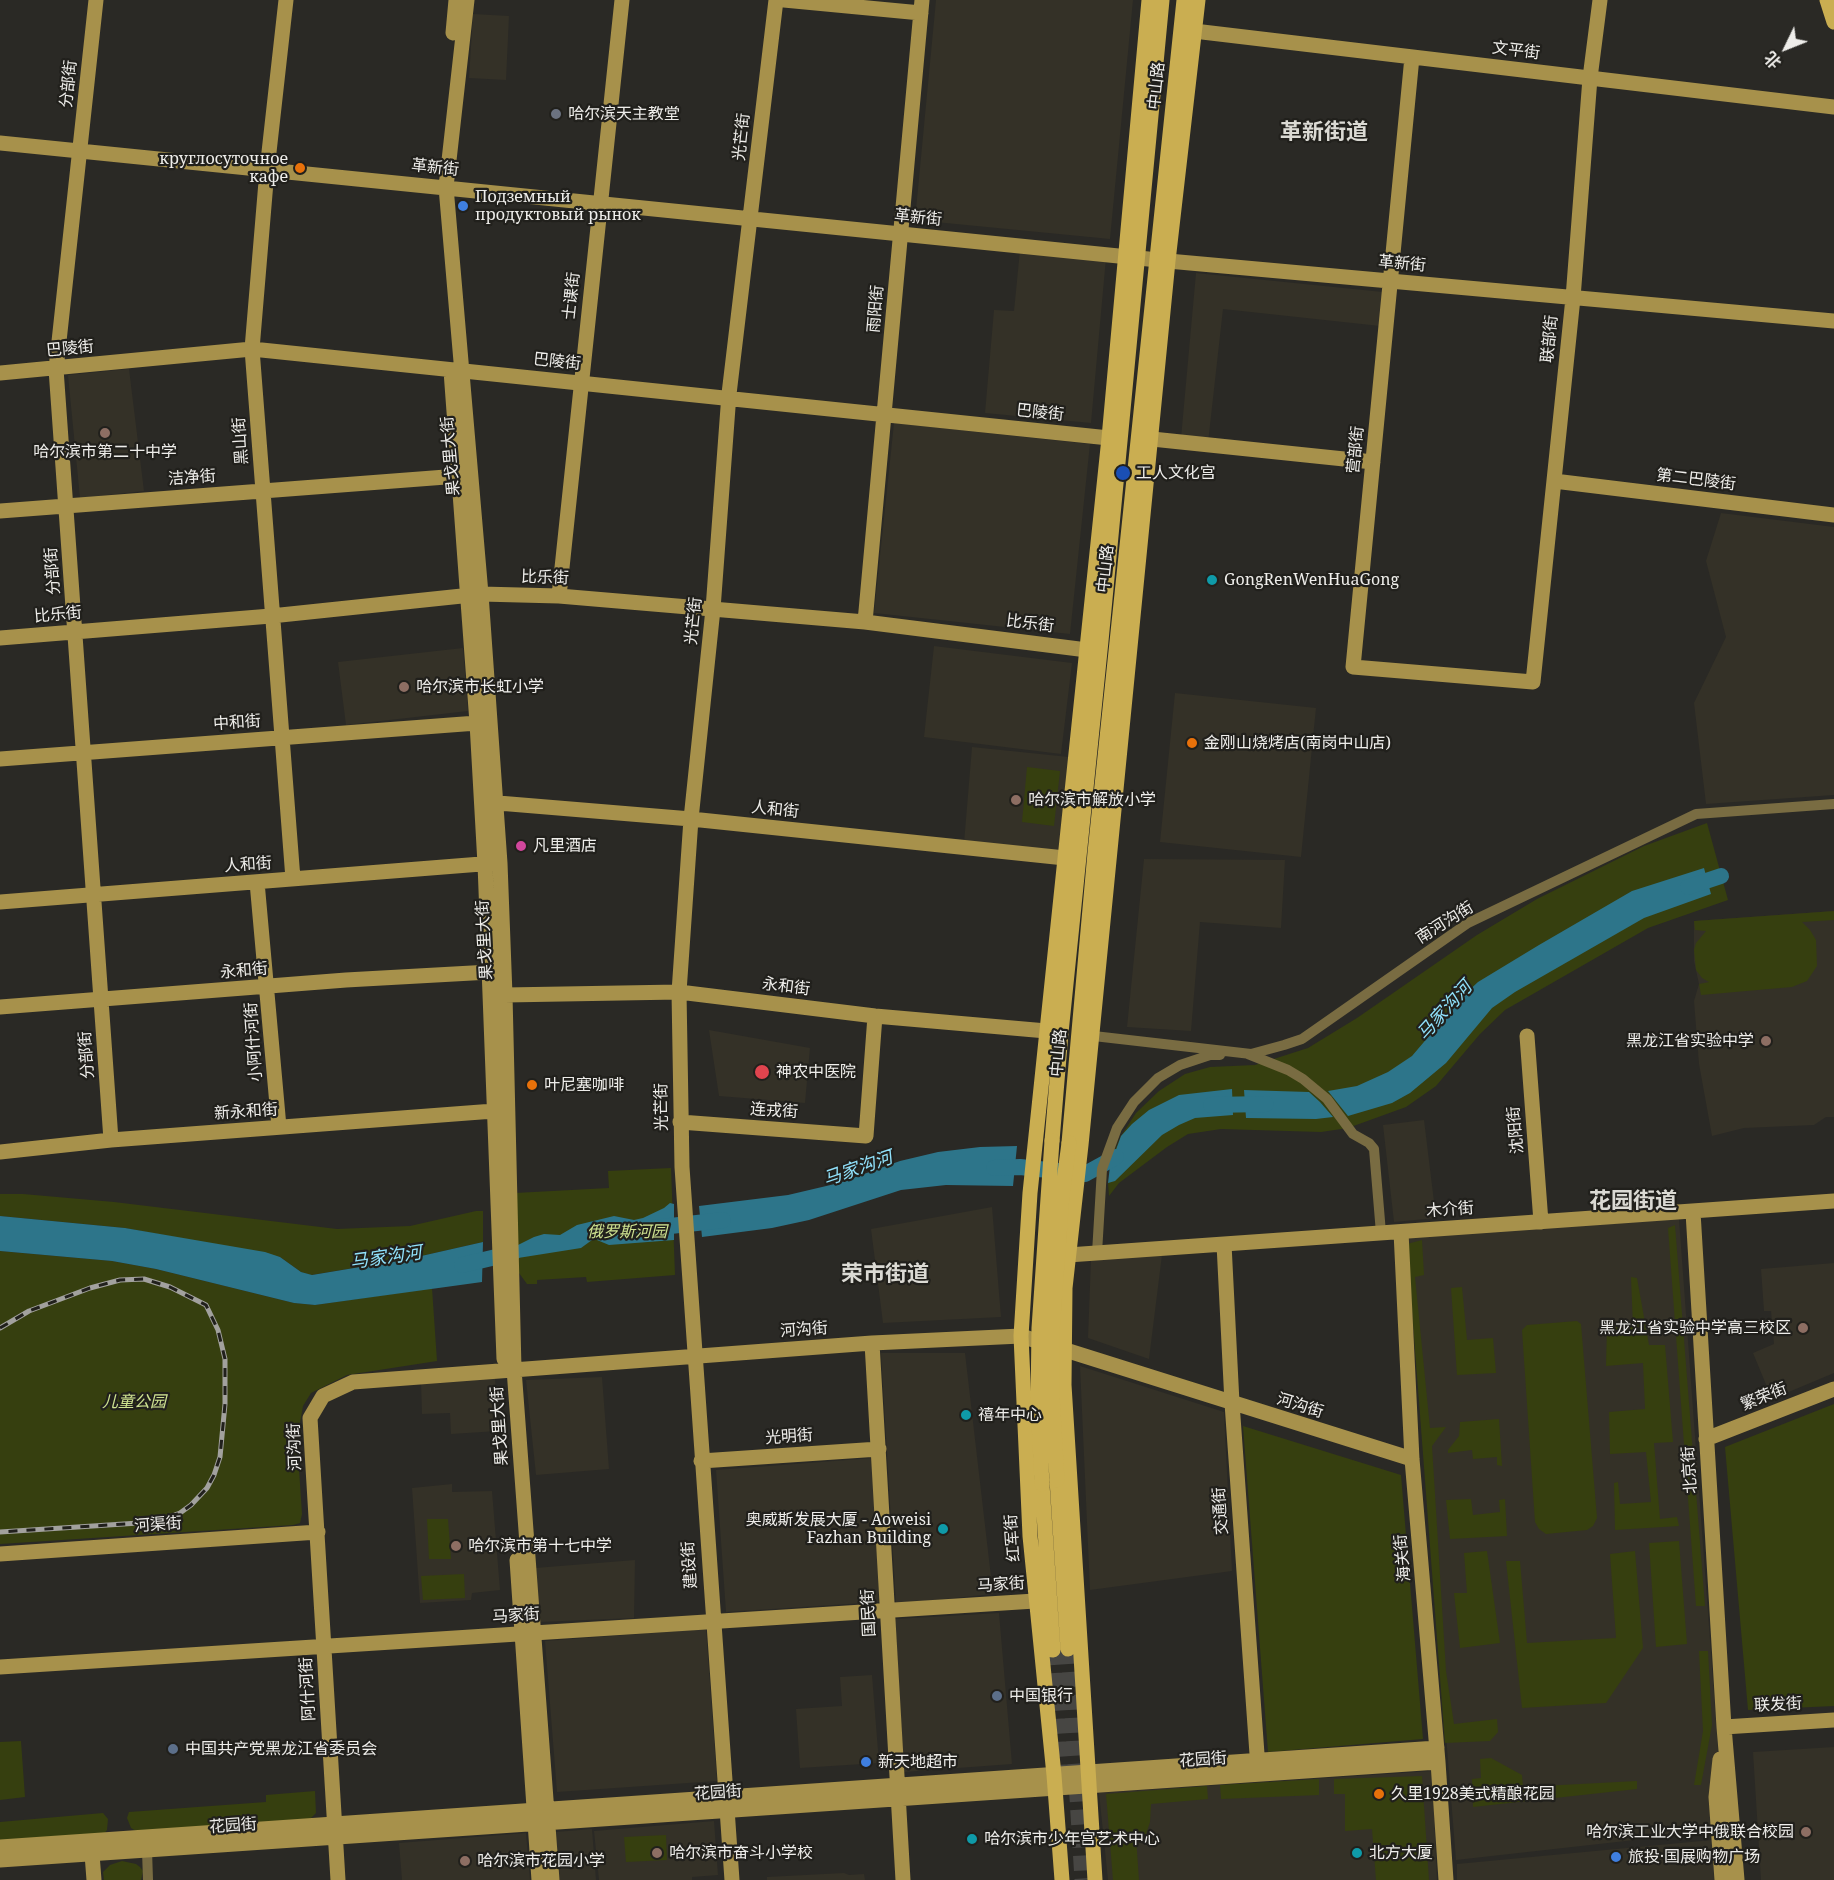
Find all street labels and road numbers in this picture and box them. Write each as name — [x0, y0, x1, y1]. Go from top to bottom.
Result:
street label: 文平街 — [1491, 39, 1541, 63]
street label: 分部街 — [57, 59, 81, 109]
street label: 中山路 — [1145, 61, 1169, 111]
street label: 光芒街 — [730, 112, 754, 162]
street label: 革新街 — [410, 156, 460, 180]
street label: 革新街 — [893, 206, 943, 230]
street label: 革新街 — [1377, 252, 1427, 276]
street label: 士课街 — [560, 271, 584, 321]
street label: 雨阳街 — [864, 284, 888, 334]
street label: 联部街 — [1538, 314, 1562, 364]
street label: 巴陵街 — [45, 337, 95, 361]
street label: 巴陵街 — [532, 350, 582, 374]
street label: 巴陵街 — [1015, 401, 1065, 425]
street label: 果戈里大街 — [438, 415, 464, 497]
street label: 黑山街 — [230, 416, 252, 466]
street label: 营部街 — [1344, 425, 1368, 475]
street label: 第二巴陵街 — [1655, 466, 1737, 494]
street label: 洁净街 — [167, 467, 217, 489]
street label: 中山路 — [1094, 544, 1118, 594]
street label: 分部街 — [42, 546, 64, 596]
street label: 比乐街 — [521, 568, 569, 588]
street label: 光芒街 — [682, 596, 706, 646]
street label: 比乐街 — [33, 603, 83, 627]
street label: 比乐街 — [1005, 612, 1055, 636]
street label: 中和街 — [212, 712, 262, 734]
street label: 人和街 — [750, 798, 800, 822]
street label: 人和街 — [223, 854, 273, 876]
street label: 南河沟街 — [1413, 898, 1477, 948]
street label: 果戈里大街 — [473, 900, 497, 980]
street label: 永和街 — [219, 959, 269, 983]
street label: 永和街 — [761, 975, 811, 999]
street label: 小阿什河街 — [242, 1001, 266, 1083]
street label: 中山路 — [1047, 1028, 1071, 1078]
street label: 分部街 — [76, 1030, 98, 1080]
street label: 光芒街 — [652, 1083, 672, 1131]
street label: 新永和街 — [213, 1100, 279, 1124]
street label: 连戎街 — [749, 1100, 799, 1122]
street label: 沈阳街 — [1504, 1105, 1528, 1155]
street label: 木介街 — [1425, 1199, 1475, 1221]
street label: 河沟街 — [779, 1319, 829, 1341]
street label: 繁荣街 — [1738, 1379, 1790, 1415]
street label: 果戈里大街 — [488, 1385, 512, 1467]
street label: 河沟街 — [1274, 1390, 1326, 1422]
street label: 河沟街 — [285, 1423, 305, 1471]
street label: 光明街 — [764, 1426, 814, 1448]
street label: 北京街 — [1679, 1445, 1701, 1495]
street label: 交通街 — [1210, 1486, 1232, 1536]
street label: 红军街 — [1002, 1513, 1024, 1563]
street label: 河渠街 — [133, 1514, 183, 1536]
street label: 海关街 — [1391, 1533, 1415, 1583]
street label: 建设街 — [679, 1540, 701, 1590]
street label: 马家街 — [976, 1574, 1026, 1596]
street label: 国民街 — [858, 1589, 880, 1637]
street label: 马家街 — [491, 1605, 541, 1627]
street label: 阿什河街 — [297, 1657, 319, 1721]
street label: 联发街 — [1754, 1694, 1802, 1716]
street label: 花园街 — [1178, 1749, 1228, 1771]
street label: 花园街 — [693, 1782, 743, 1804]
street label: 花园街 — [208, 1815, 258, 1837]

